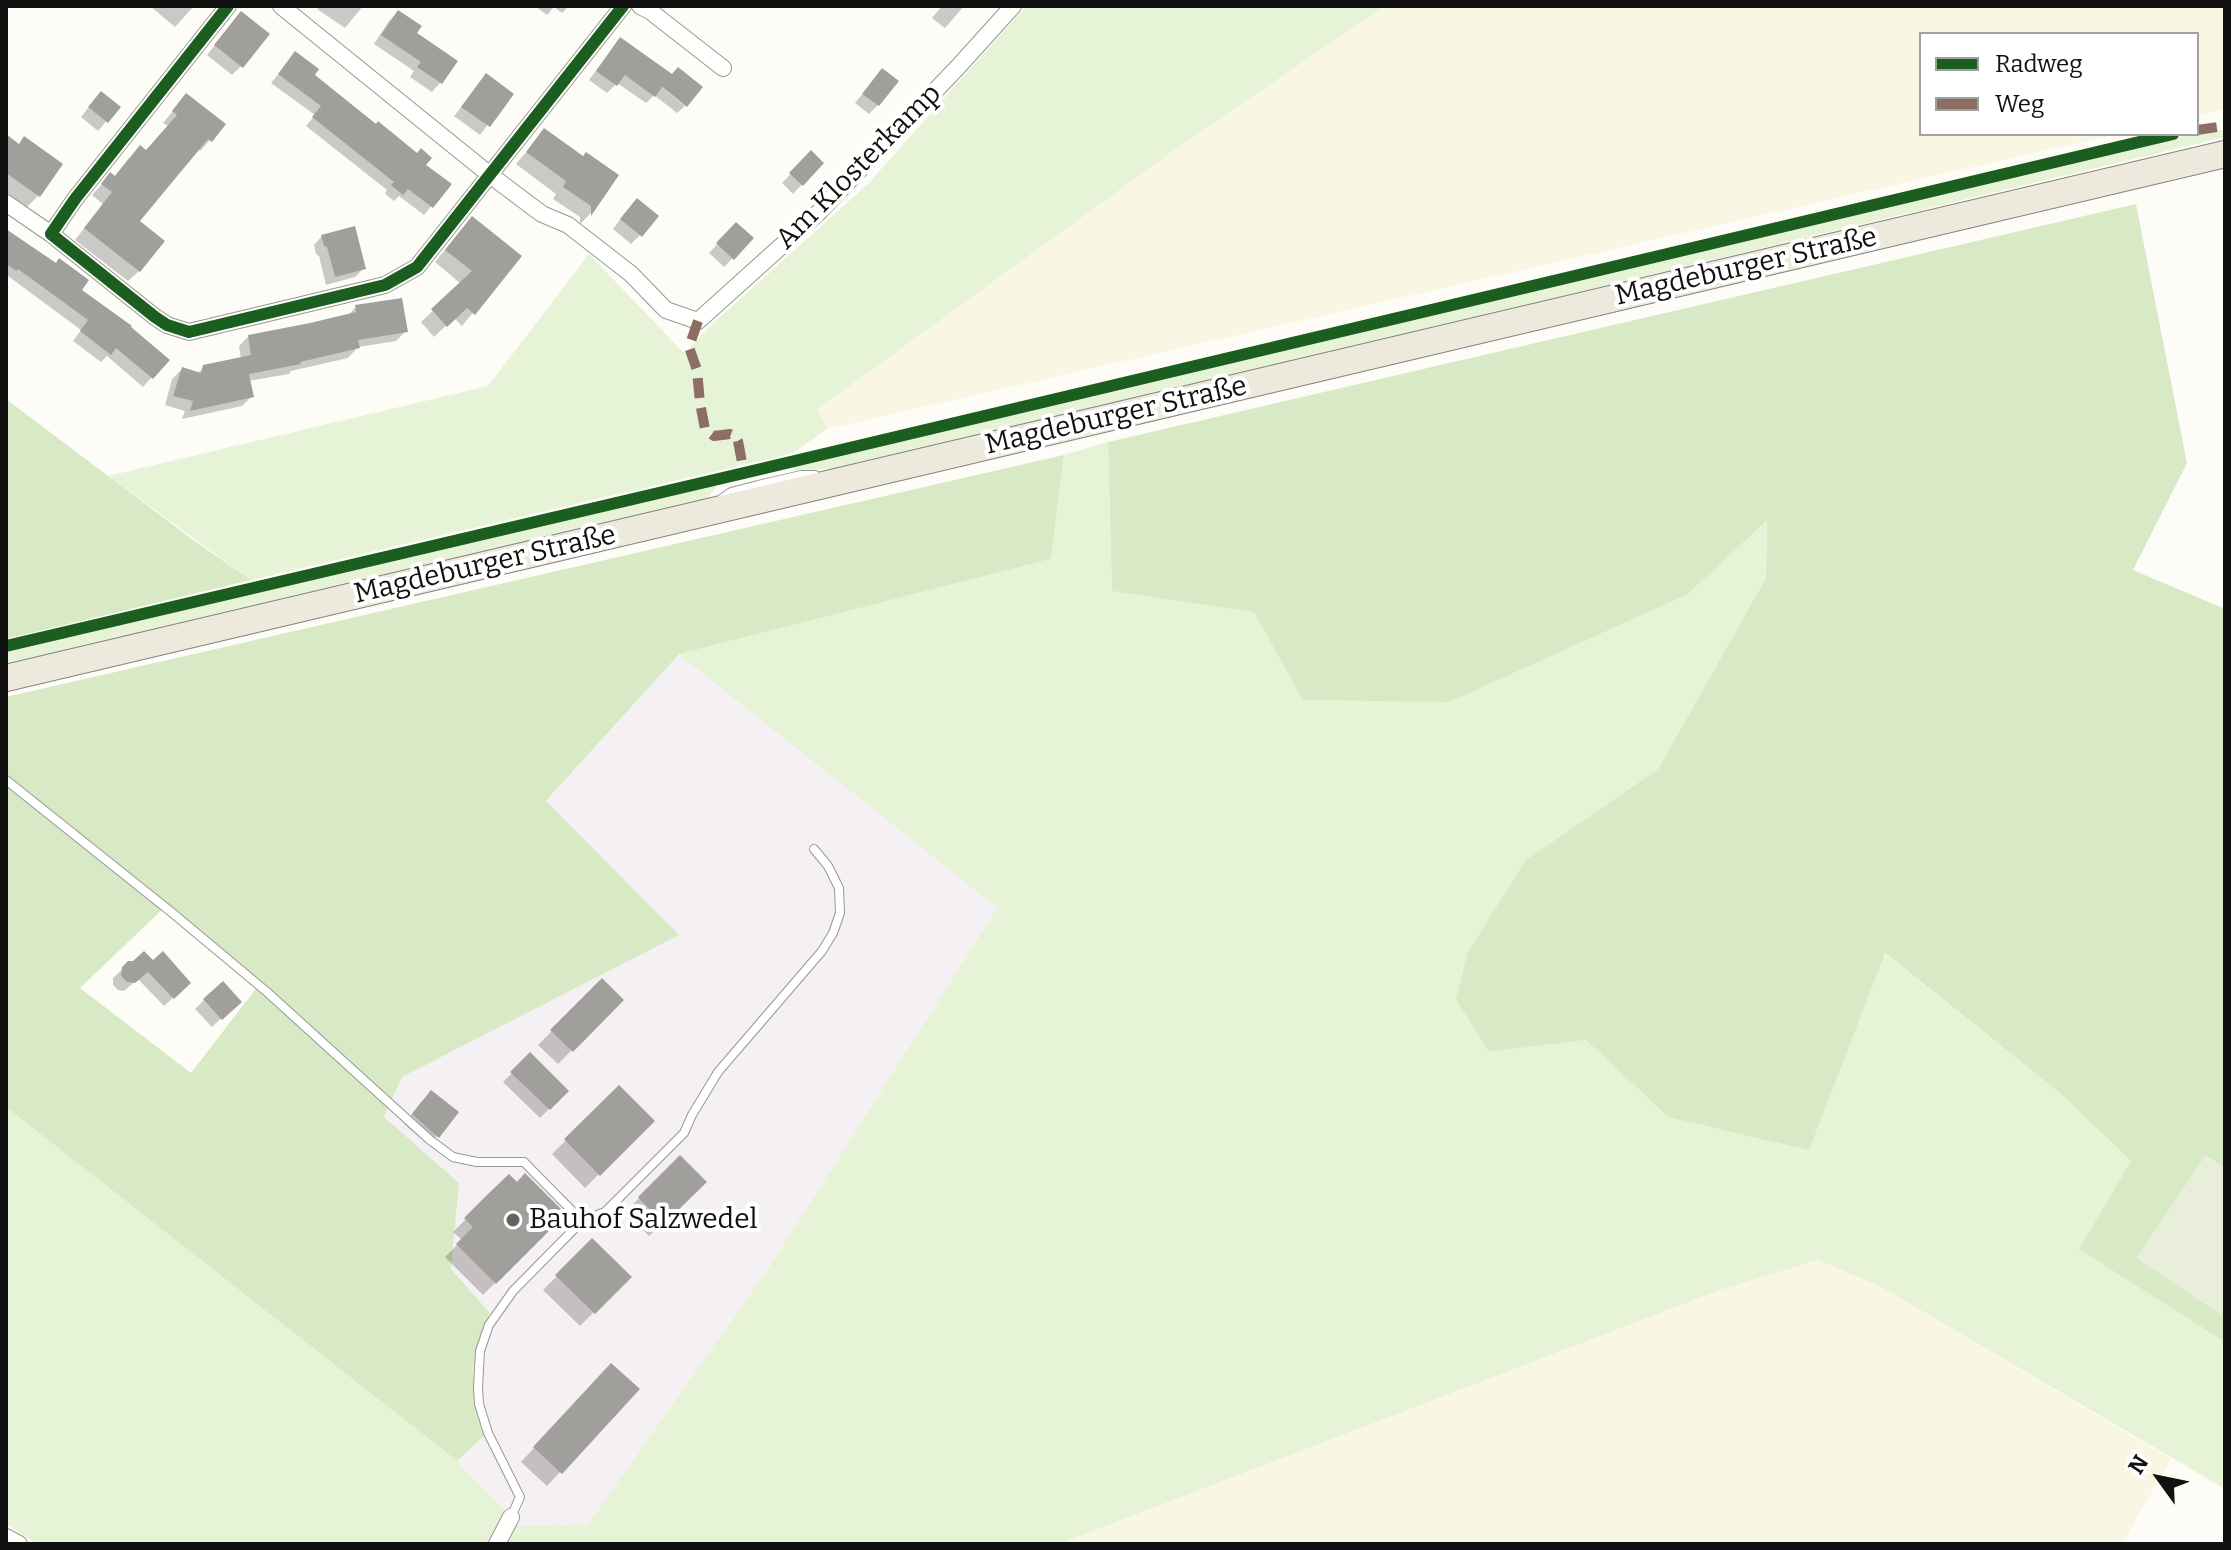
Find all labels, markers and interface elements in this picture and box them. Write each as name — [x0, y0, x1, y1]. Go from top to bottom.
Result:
legend — [1919, 32, 2199, 136]
text: Radweg — [1995, 50, 2083, 78]
street label: Am Klosterkamp — [769, 77, 949, 257]
text: Weg — [1995, 90, 2044, 118]
street label: Magdeburger Straße — [1612, 221, 1880, 313]
street label: Magdeburger Straße — [982, 370, 1250, 462]
street label: Magdeburger Straße — [351, 519, 619, 611]
place label: Bauhof Salzwedel — [529, 1203, 758, 1237]
marker: Bauhof Salzwedel — [504, 1211, 522, 1229]
north arrow — [2119, 1438, 2199, 1518]
text: N — [2123, 1450, 2154, 1479]

